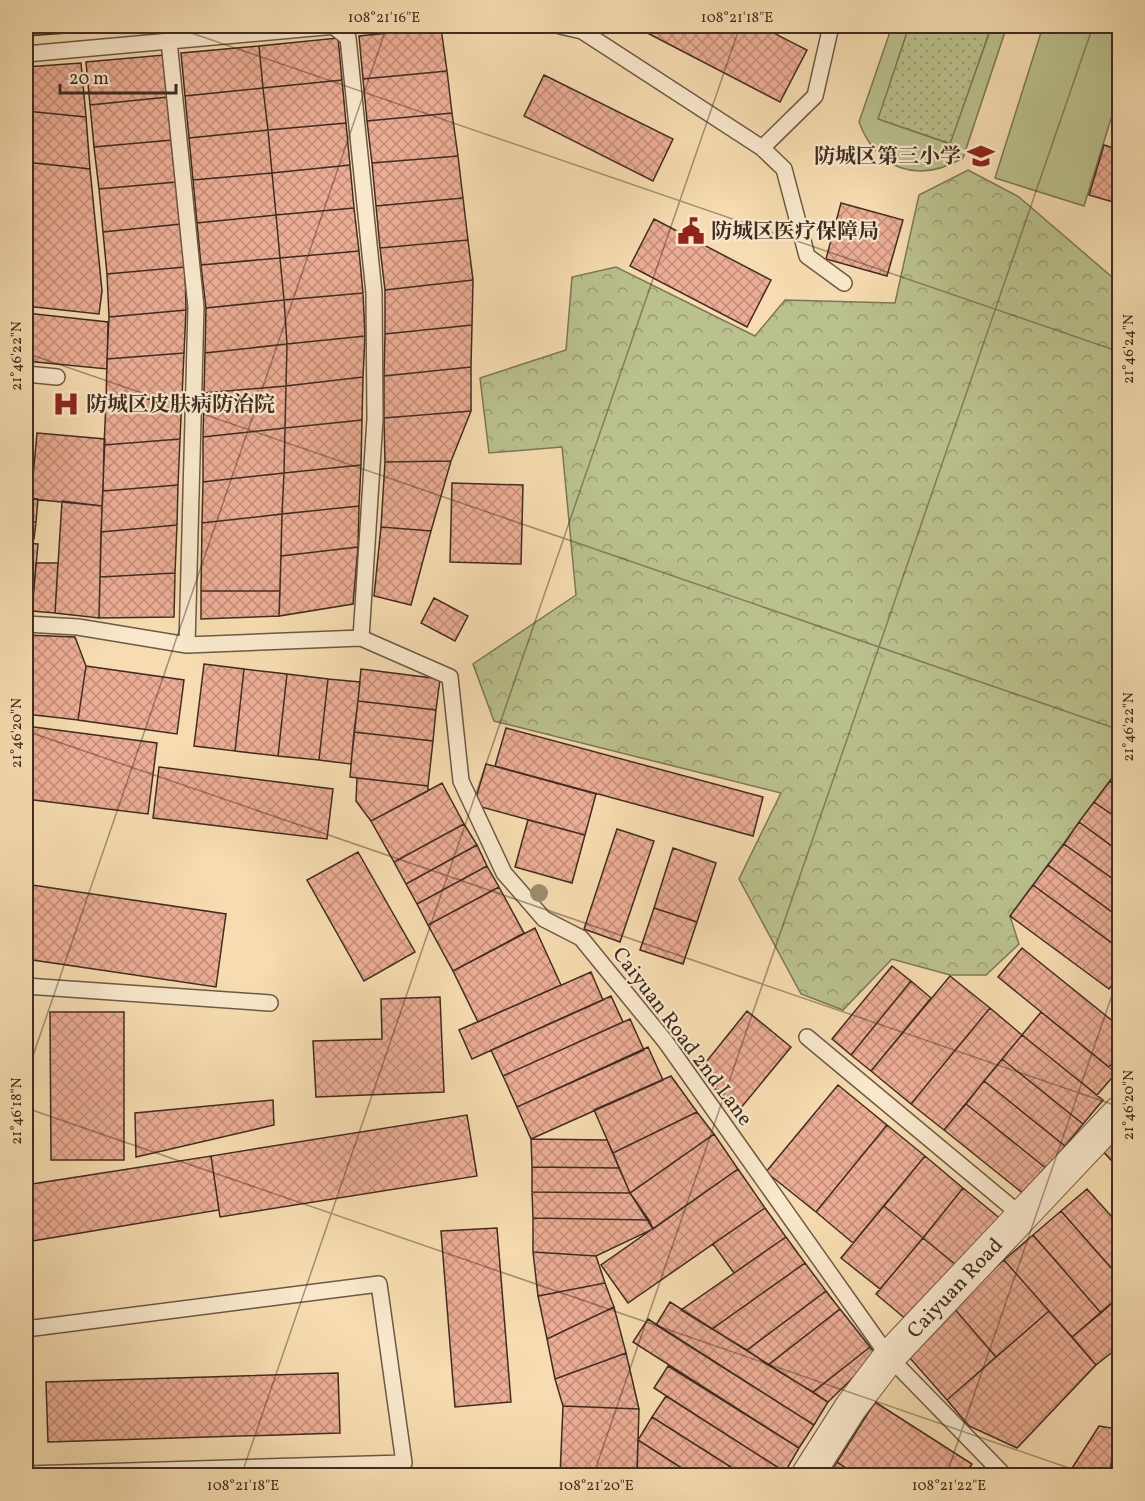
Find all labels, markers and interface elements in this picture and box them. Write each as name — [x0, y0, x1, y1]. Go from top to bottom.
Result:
text: 108°21'16"E — [348, 8, 420, 29]
text: 108°21'18"E — [701, 8, 773, 29]
scale bar — [60, 57, 176, 95]
text: 20 m — [69, 67, 109, 92]
school or university icon: 防城区第三小学 — [966, 141, 996, 171]
place label: 防城区第三小学 — [814, 143, 961, 172]
public building icon: 防城区医疗保障局 — [676, 216, 706, 246]
place label: 防城区医疗保障局 — [711, 218, 879, 247]
text: 21°46'24"N — [1119, 314, 1140, 384]
text: 21°46'22"N — [7, 321, 28, 391]
hospital icon: 防城区皮肤病防治院 — [51, 389, 81, 419]
place label: 防城区皮肤病防治院 — [86, 391, 275, 420]
text: 21°46'22"N — [1119, 692, 1140, 762]
text: 21°46'20"N — [7, 698, 28, 768]
street label: Caiyuan Road 2nd Lane — [605, 941, 759, 1132]
text: 21°46'20"N — [1119, 1070, 1140, 1140]
text: 21°46'18"N — [7, 1077, 28, 1145]
street label: Caiyuan Road — [901, 1232, 1010, 1345]
text: 108°21'18"E — [207, 1476, 279, 1497]
text: 108°21'20"E — [558, 1476, 634, 1497]
text: 108°21'22"E — [912, 1476, 986, 1497]

